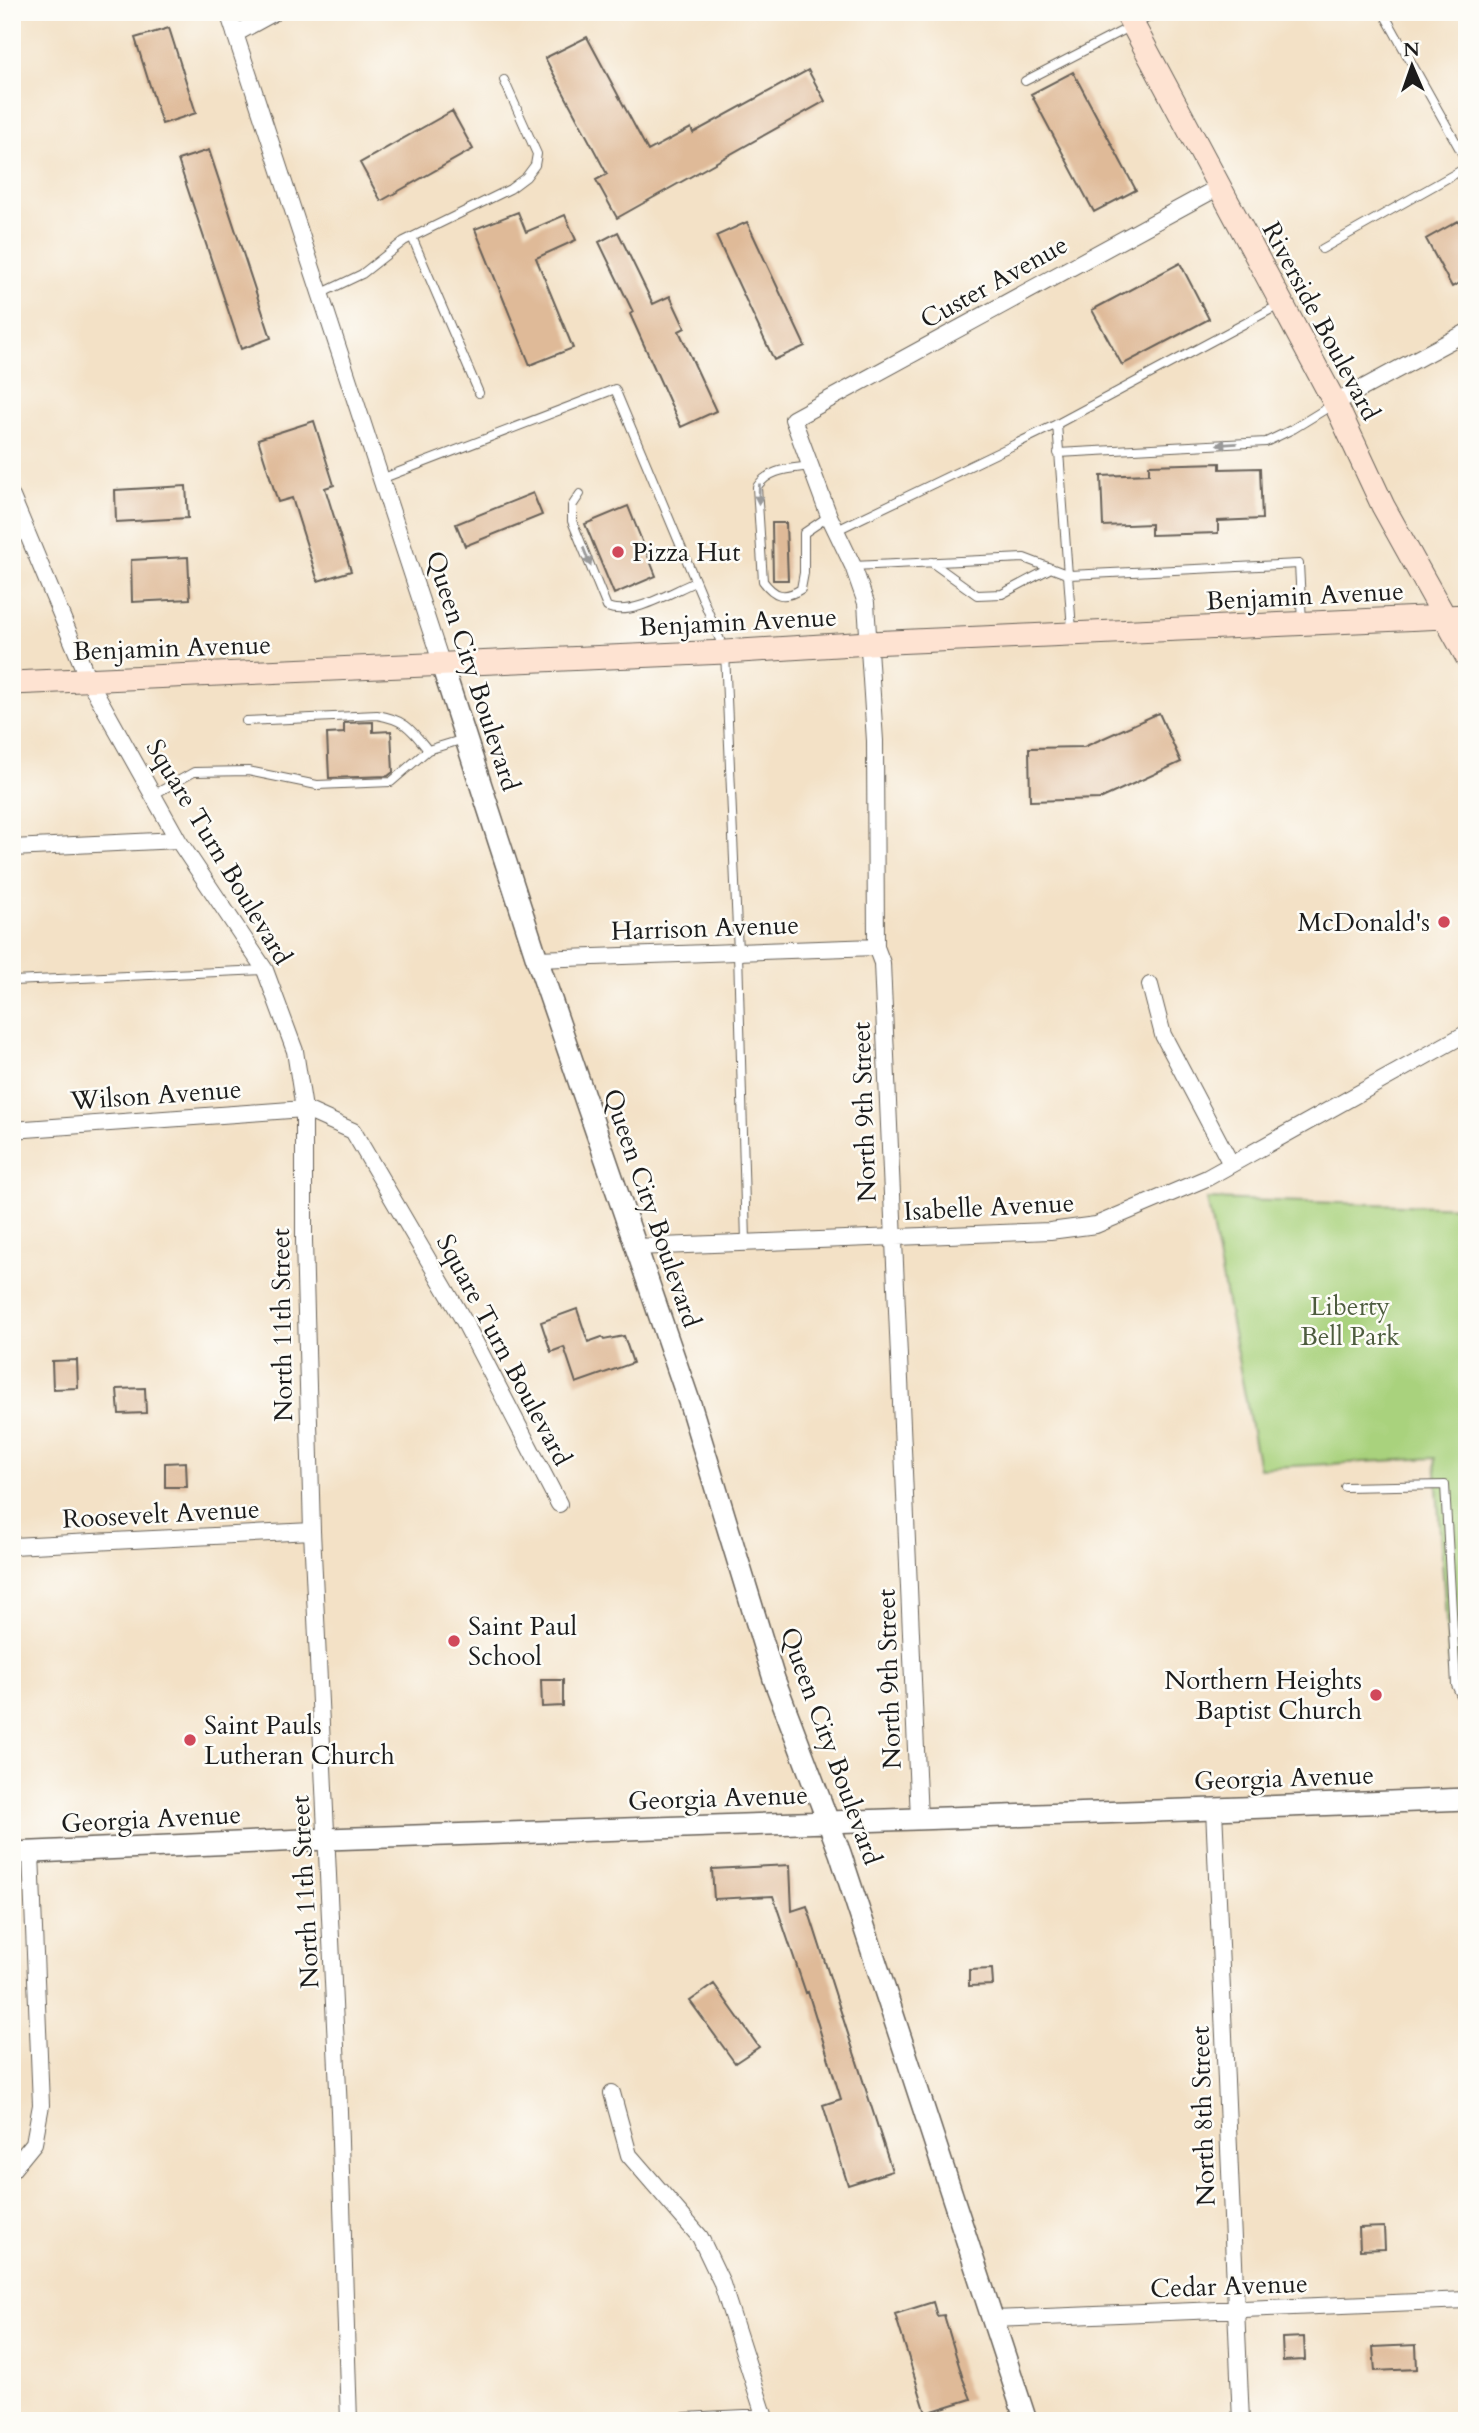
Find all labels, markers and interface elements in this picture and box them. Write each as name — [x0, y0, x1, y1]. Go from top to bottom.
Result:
north arrow — [1378, 32, 1448, 102]
text: N — [1403, 37, 1421, 63]
street label: Riverside Boulevard — [1254, 215, 1388, 427]
street label: Custer Avenue — [914, 227, 1074, 337]
one-way arrow — [1216, 438, 1238, 449]
one-way arrow — [753, 483, 764, 505]
place label: Pizza Hut — [632, 535, 740, 570]
marker: Pizza Hut — [610, 544, 626, 560]
one-way arrow — [581, 546, 592, 567]
street label: Queen City Boulevard — [418, 547, 528, 796]
street label: Benjamin Avenue — [1205, 573, 1405, 619]
street label: Benjamin Avenue — [638, 599, 838, 645]
street label: Benjamin Avenue — [72, 627, 272, 669]
street label: Square Turn Boulevard — [138, 733, 300, 971]
place label: McDonald's — [1297, 905, 1430, 940]
street label: Harrison Avenue — [610, 907, 800, 949]
marker: McDonald's — [1436, 914, 1452, 930]
street label: North 9th Street — [843, 1021, 885, 1203]
street label: Wilson Avenue — [68, 1072, 243, 1119]
street label: Queen City Boulevard — [595, 1084, 709, 1332]
street label: Isabelle Avenue — [903, 1185, 1075, 1229]
street label: North 11th Street — [263, 1228, 301, 1422]
street label: Square Turn Boulevard — [428, 1228, 580, 1472]
park label: Liberty Bell Park — [1300, 1289, 1400, 1354]
street label: Roosevelt Avenue — [61, 1491, 261, 1537]
street label: North 9th Street — [868, 1588, 910, 1770]
place label: Saint Paul School — [468, 1609, 577, 1674]
street label: Queen City Boulevard — [772, 1622, 890, 1870]
marker: Saint Paul School — [446, 1633, 462, 1649]
place label: Northern Heights Baptist Church — [1164, 1663, 1362, 1728]
marker: Northern Heights Baptist Church — [1368, 1687, 1384, 1703]
place label: Saint Pauls Lutheran Church — [204, 1708, 395, 1773]
marker: Saint Pauls Lutheran Church — [182, 1732, 198, 1748]
street label: Georgia Avenue — [1193, 1757, 1375, 1799]
street label: Georgia Avenue — [627, 1777, 809, 1819]
street label: North 11th Street — [282, 1794, 328, 1990]
street label: Georgia Avenue — [60, 1797, 242, 1841]
street label: North 8th Street — [1182, 2025, 1224, 2207]
street label: Cedar Avenue — [1150, 2266, 1308, 2306]

